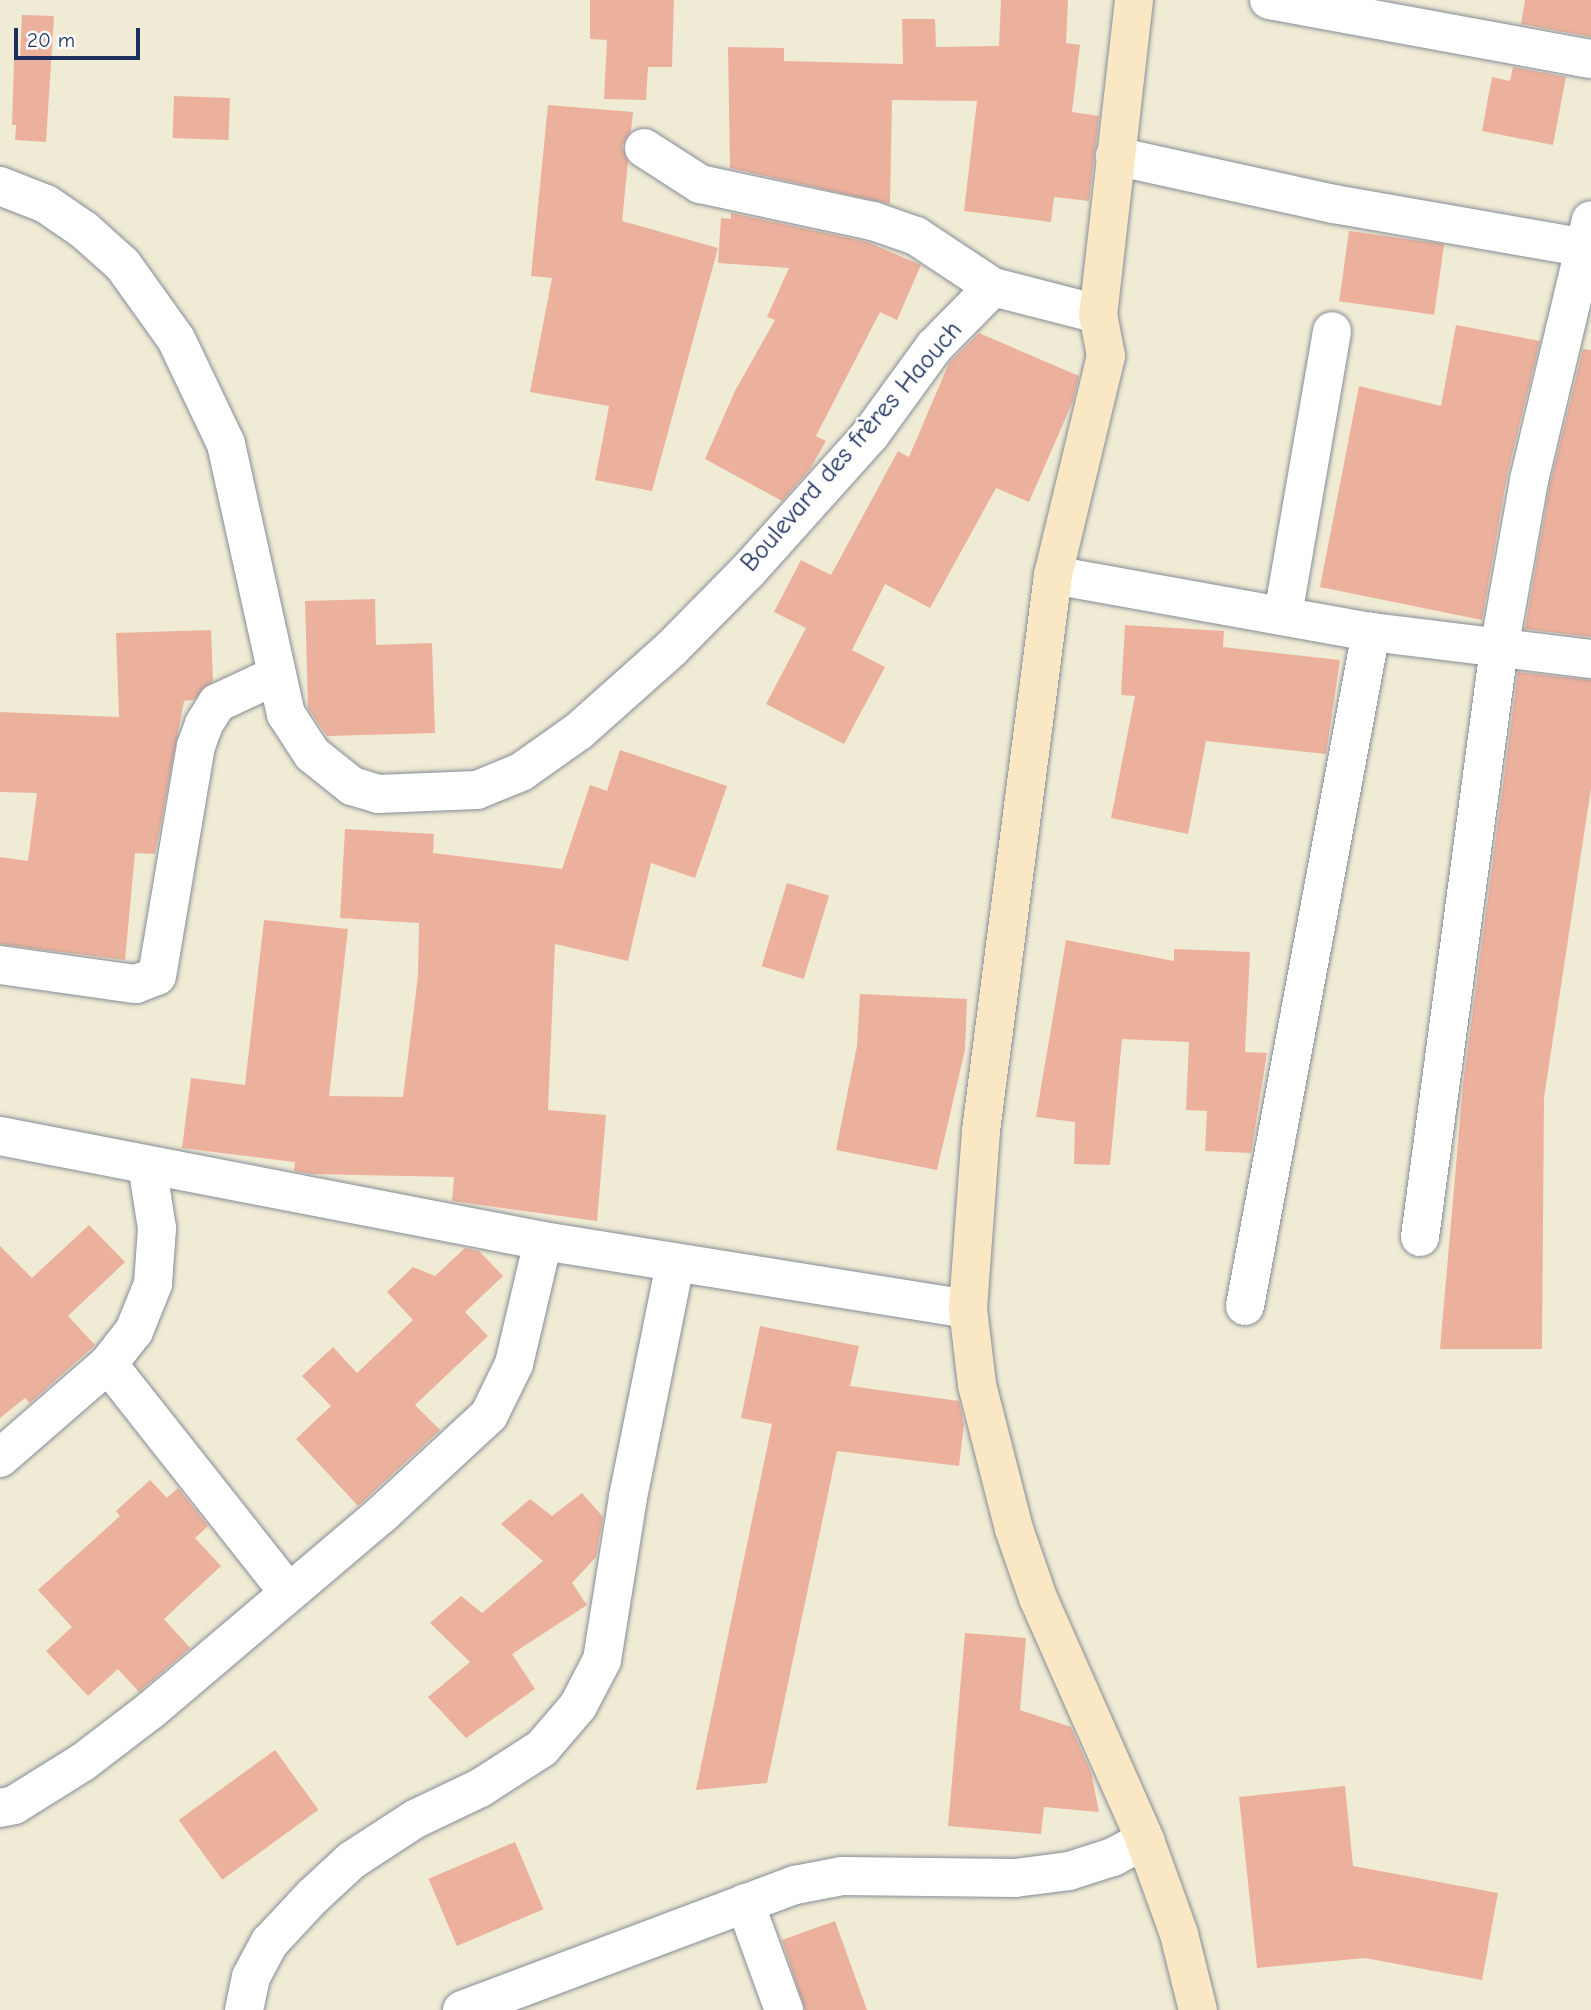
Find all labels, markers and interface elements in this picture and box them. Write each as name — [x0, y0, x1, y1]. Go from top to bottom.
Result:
scale bar — [18, 14, 144, 58]
text: 20 m — [27, 28, 75, 52]
street label: Boulevard des frères Haouch — [735, 315, 969, 579]

